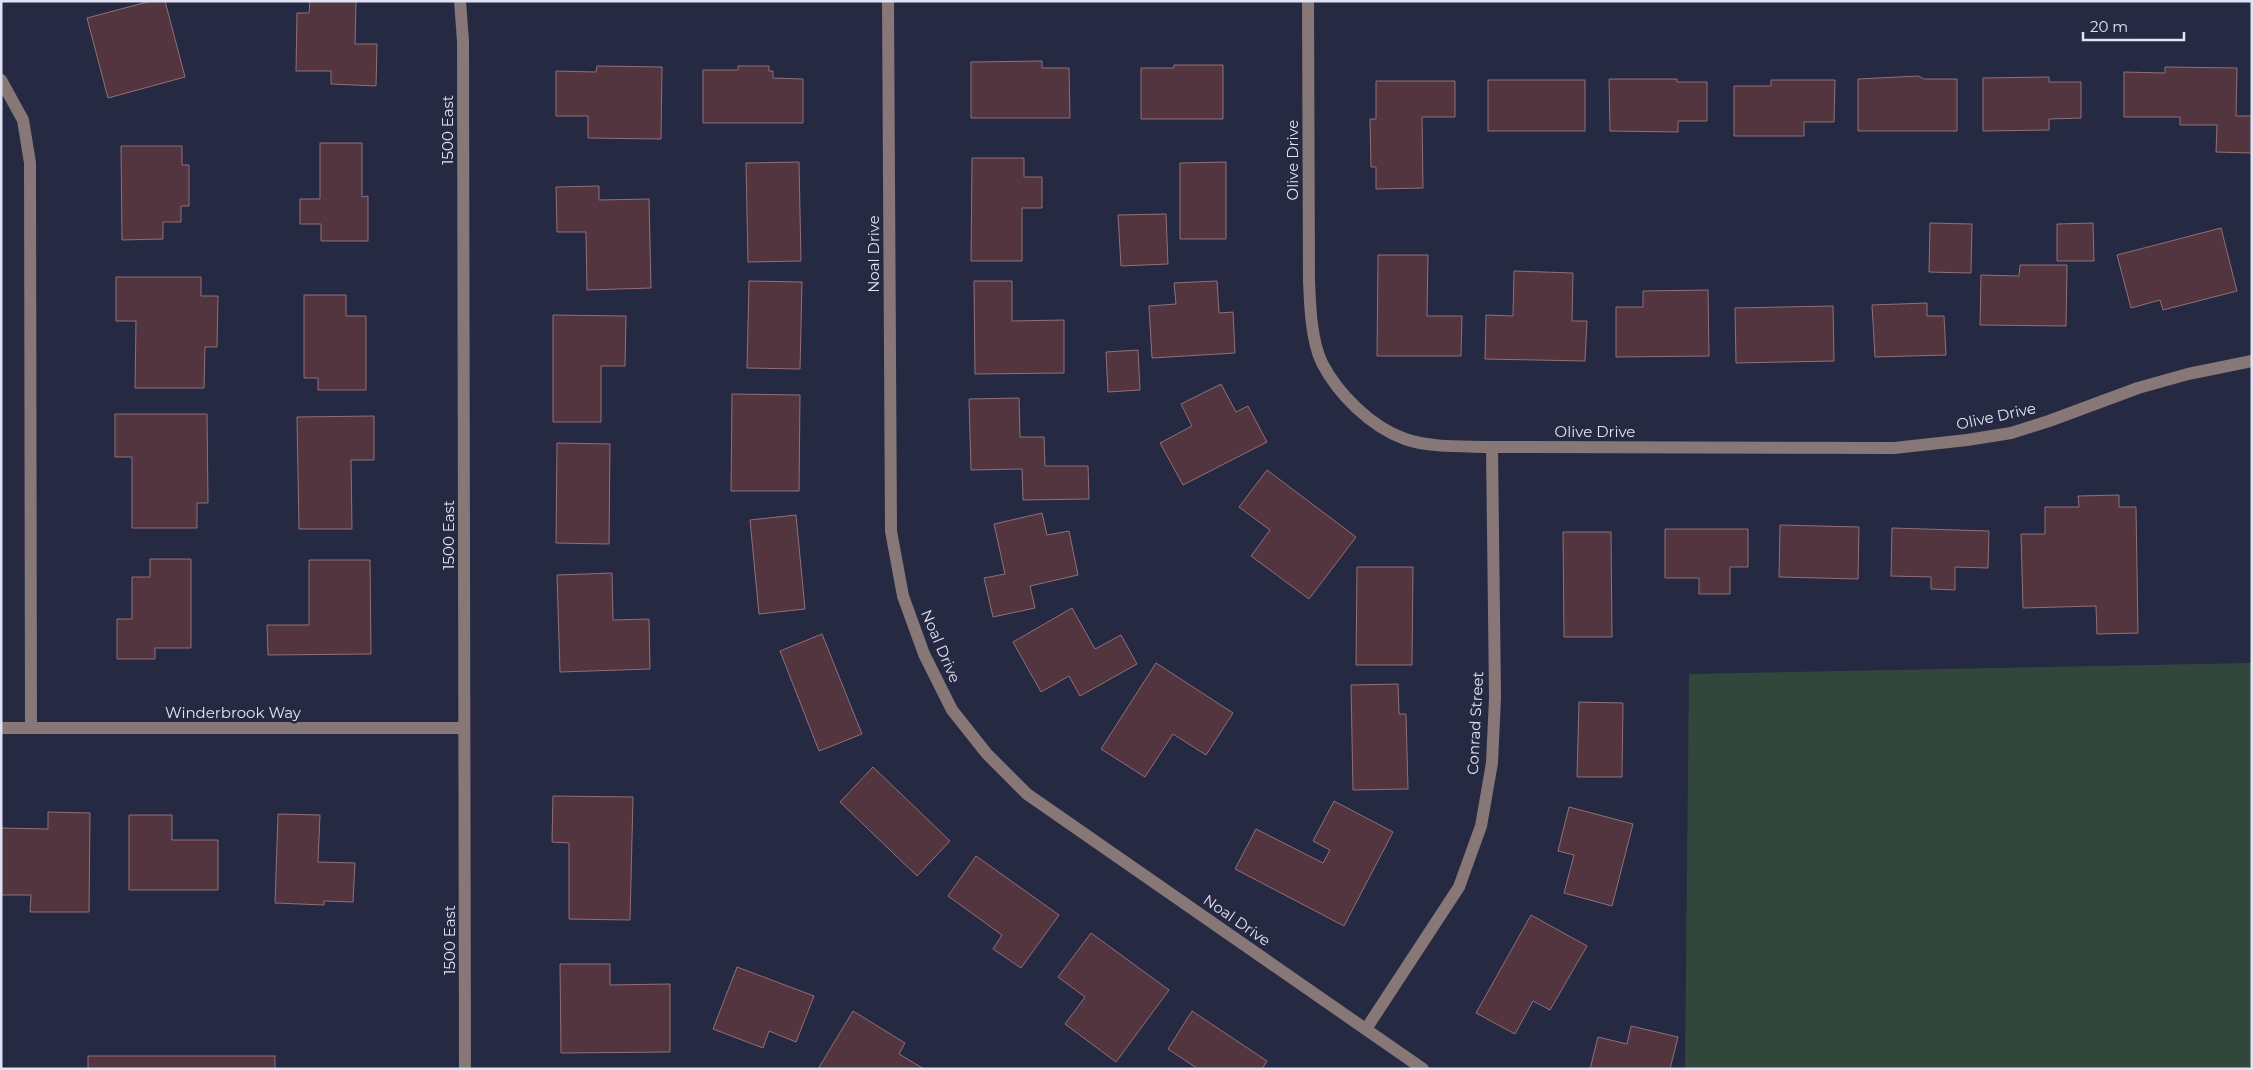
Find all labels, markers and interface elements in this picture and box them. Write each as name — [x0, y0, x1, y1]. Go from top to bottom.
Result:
scale bar — [2083, 10, 2184, 42]
text: 20 m — [2090, 17, 2128, 36]
street label: 1500 East — [438, 95, 457, 165]
street label: Olive Drive — [1283, 120, 1302, 200]
street label: Noal Drive — [864, 215, 883, 293]
street label: Olive Drive — [1954, 398, 2038, 434]
street label: Olive Drive — [1555, 422, 1635, 441]
street label: 1500 East — [439, 500, 458, 570]
street label: Noal Drive — [917, 607, 965, 685]
street label: Conrad Street — [1463, 671, 1487, 775]
street label: Winderbrook Way — [165, 703, 302, 722]
street label: Noal Drive — [1200, 890, 1274, 950]
street label: 1500 East — [440, 905, 459, 975]

